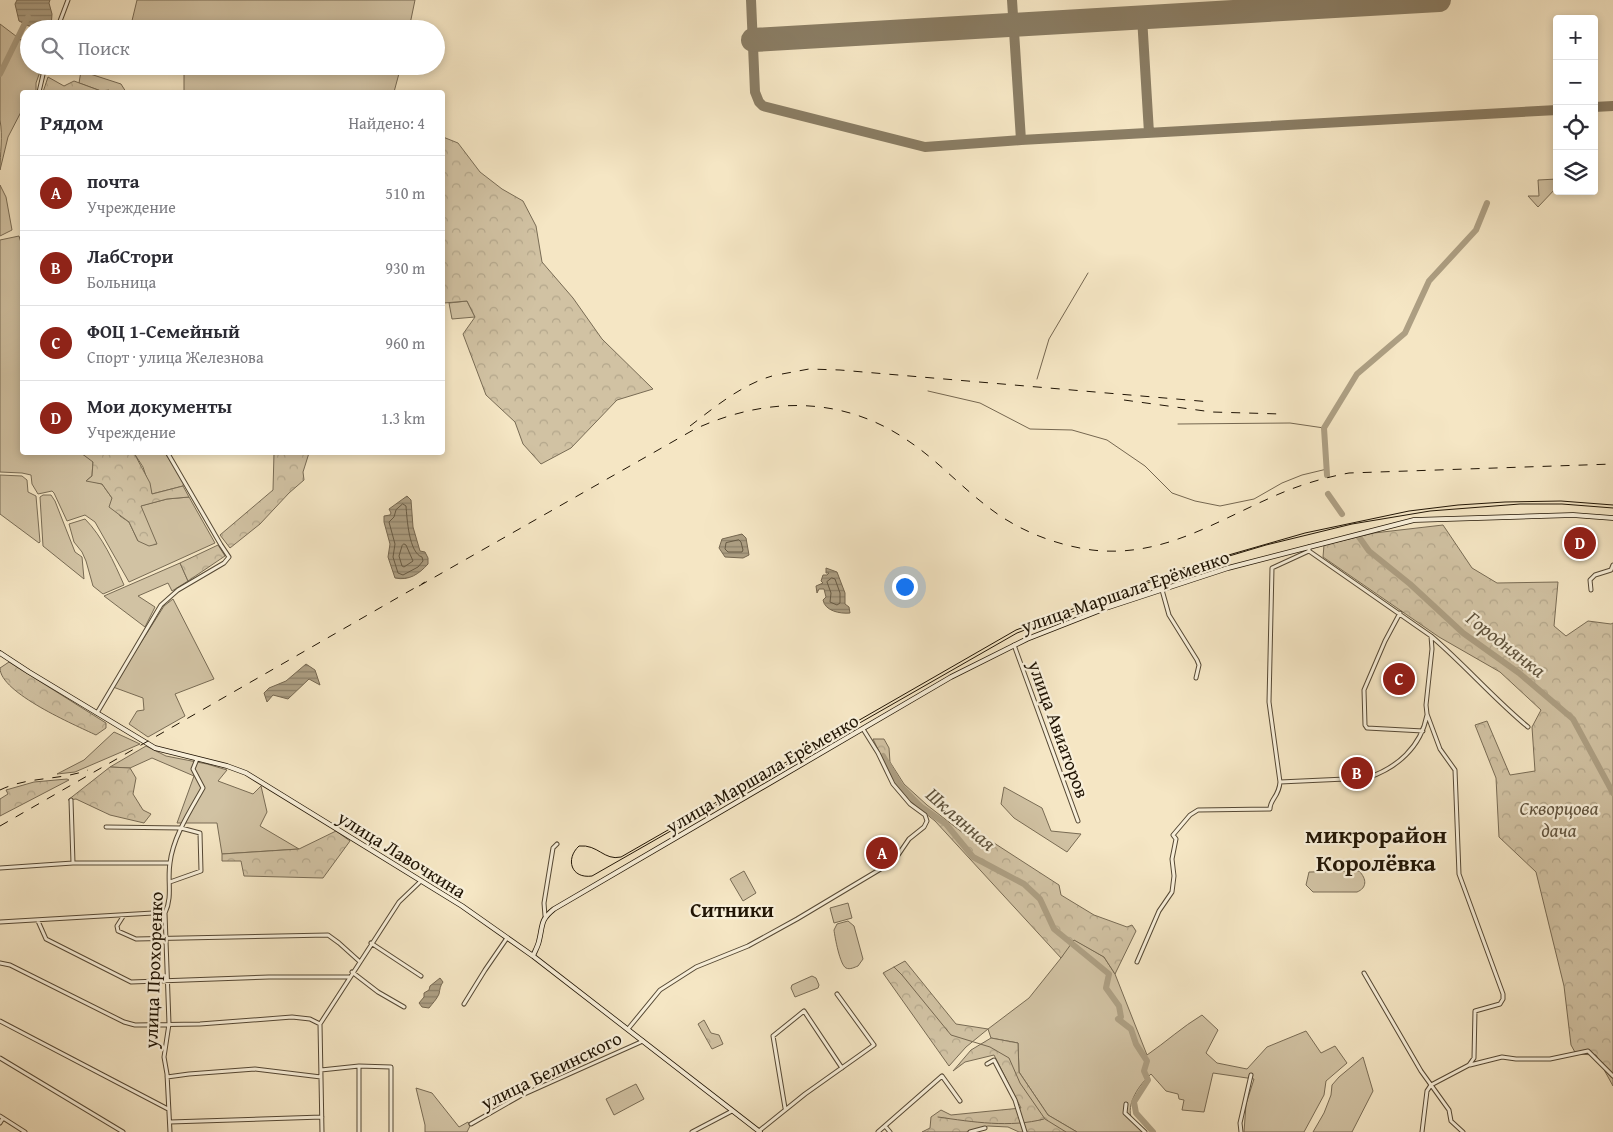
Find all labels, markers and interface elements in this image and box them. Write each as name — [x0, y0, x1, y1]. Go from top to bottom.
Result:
map controls — [1553, 15, 1598, 195]
button: + — [1553, 15, 1598, 60]
search box — [20, 20, 445, 75]
icon: search — [38, 34, 66, 62]
text: Поиск — [78, 34, 130, 62]
button: − — [1553, 60, 1598, 105]
button: locate — [1553, 105, 1598, 150]
text: Рядом — [40, 107, 103, 138]
text: Найдено: 4 — [348, 111, 425, 135]
button: layers — [1553, 150, 1598, 195]
text: почта — [87, 167, 139, 195]
text: A — [51, 181, 61, 205]
text: 510 m — [385, 181, 425, 205]
text: Учреждение — [87, 195, 176, 219]
text: ЛабСтори — [87, 242, 174, 270]
text: B — [51, 256, 61, 280]
text: 930 m — [385, 256, 425, 280]
text: Больница — [87, 270, 156, 294]
text: ФОЦ 1-Семейный — [87, 317, 240, 345]
text: C — [51, 331, 61, 355]
text: 960 m — [385, 331, 425, 355]
text: Спорт · улица Железнова — [87, 345, 264, 369]
text: Мои документы — [87, 392, 232, 420]
text: D — [51, 406, 61, 430]
text: 1.3 km — [381, 406, 425, 430]
text: Учреждение — [87, 420, 176, 444]
pin: D — [1564, 524, 1596, 562]
street label: улица Маршала Ерёменко — [1016, 542, 1233, 640]
your location — [892, 574, 918, 600]
water label: Городнянка — [1460, 603, 1553, 684]
street label: улица Авиаторов — [1021, 655, 1097, 802]
pin: C — [1383, 660, 1415, 698]
street label: улица Маршала Ерёменко — [659, 706, 864, 840]
pin: B — [1341, 754, 1373, 792]
water label: Шклянная — [920, 780, 1003, 857]
park label: Скворцова дача — [1520, 794, 1599, 844]
street label: улица Лавочкина — [331, 803, 472, 905]
district label: микрорайон Королёвка — [1305, 817, 1447, 880]
pin: A — [866, 834, 898, 872]
street label: улица Прохоренко — [136, 891, 170, 1050]
district label: Ситники — [690, 895, 774, 924]
street label: улица Белинского — [475, 1024, 626, 1117]

